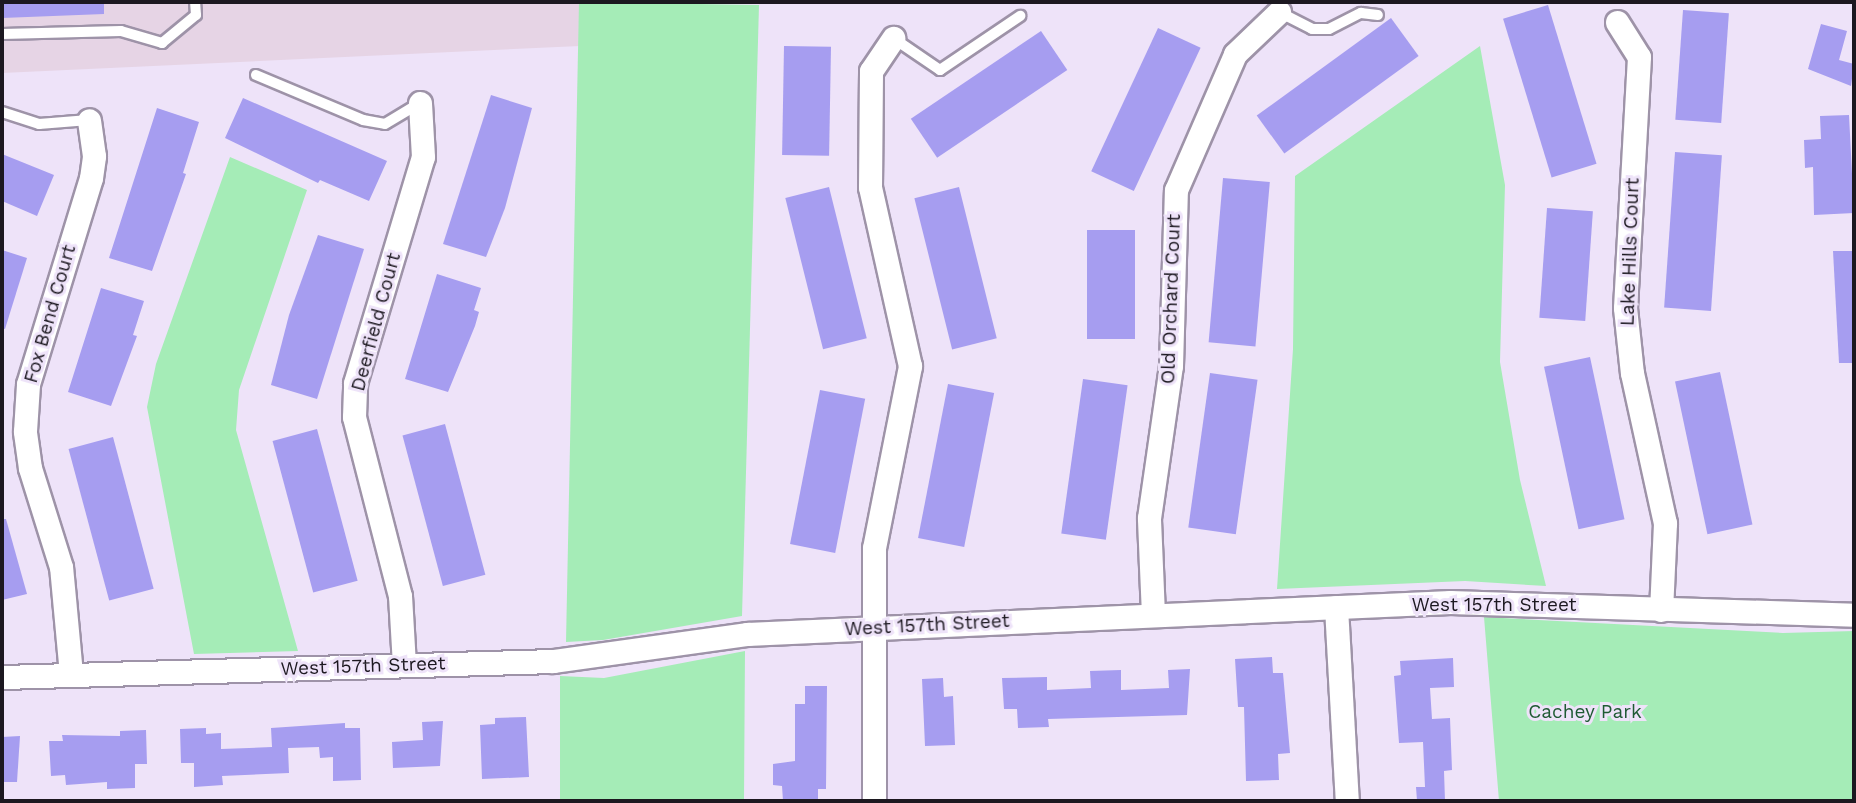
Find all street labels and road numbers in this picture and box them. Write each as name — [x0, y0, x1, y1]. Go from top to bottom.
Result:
street label: Lake Hills Court — [1616, 177, 1644, 327]
street label: Old Orchard Court — [1157, 214, 1185, 384]
street label: Fox Bend Court — [19, 242, 81, 386]
street label: Deerfield Court — [347, 250, 405, 394]
street label: West 157th Street — [1411, 594, 1577, 616]
street label: West 157th Street — [844, 609, 1010, 641]
street label: West 157th Street — [280, 652, 446, 680]

